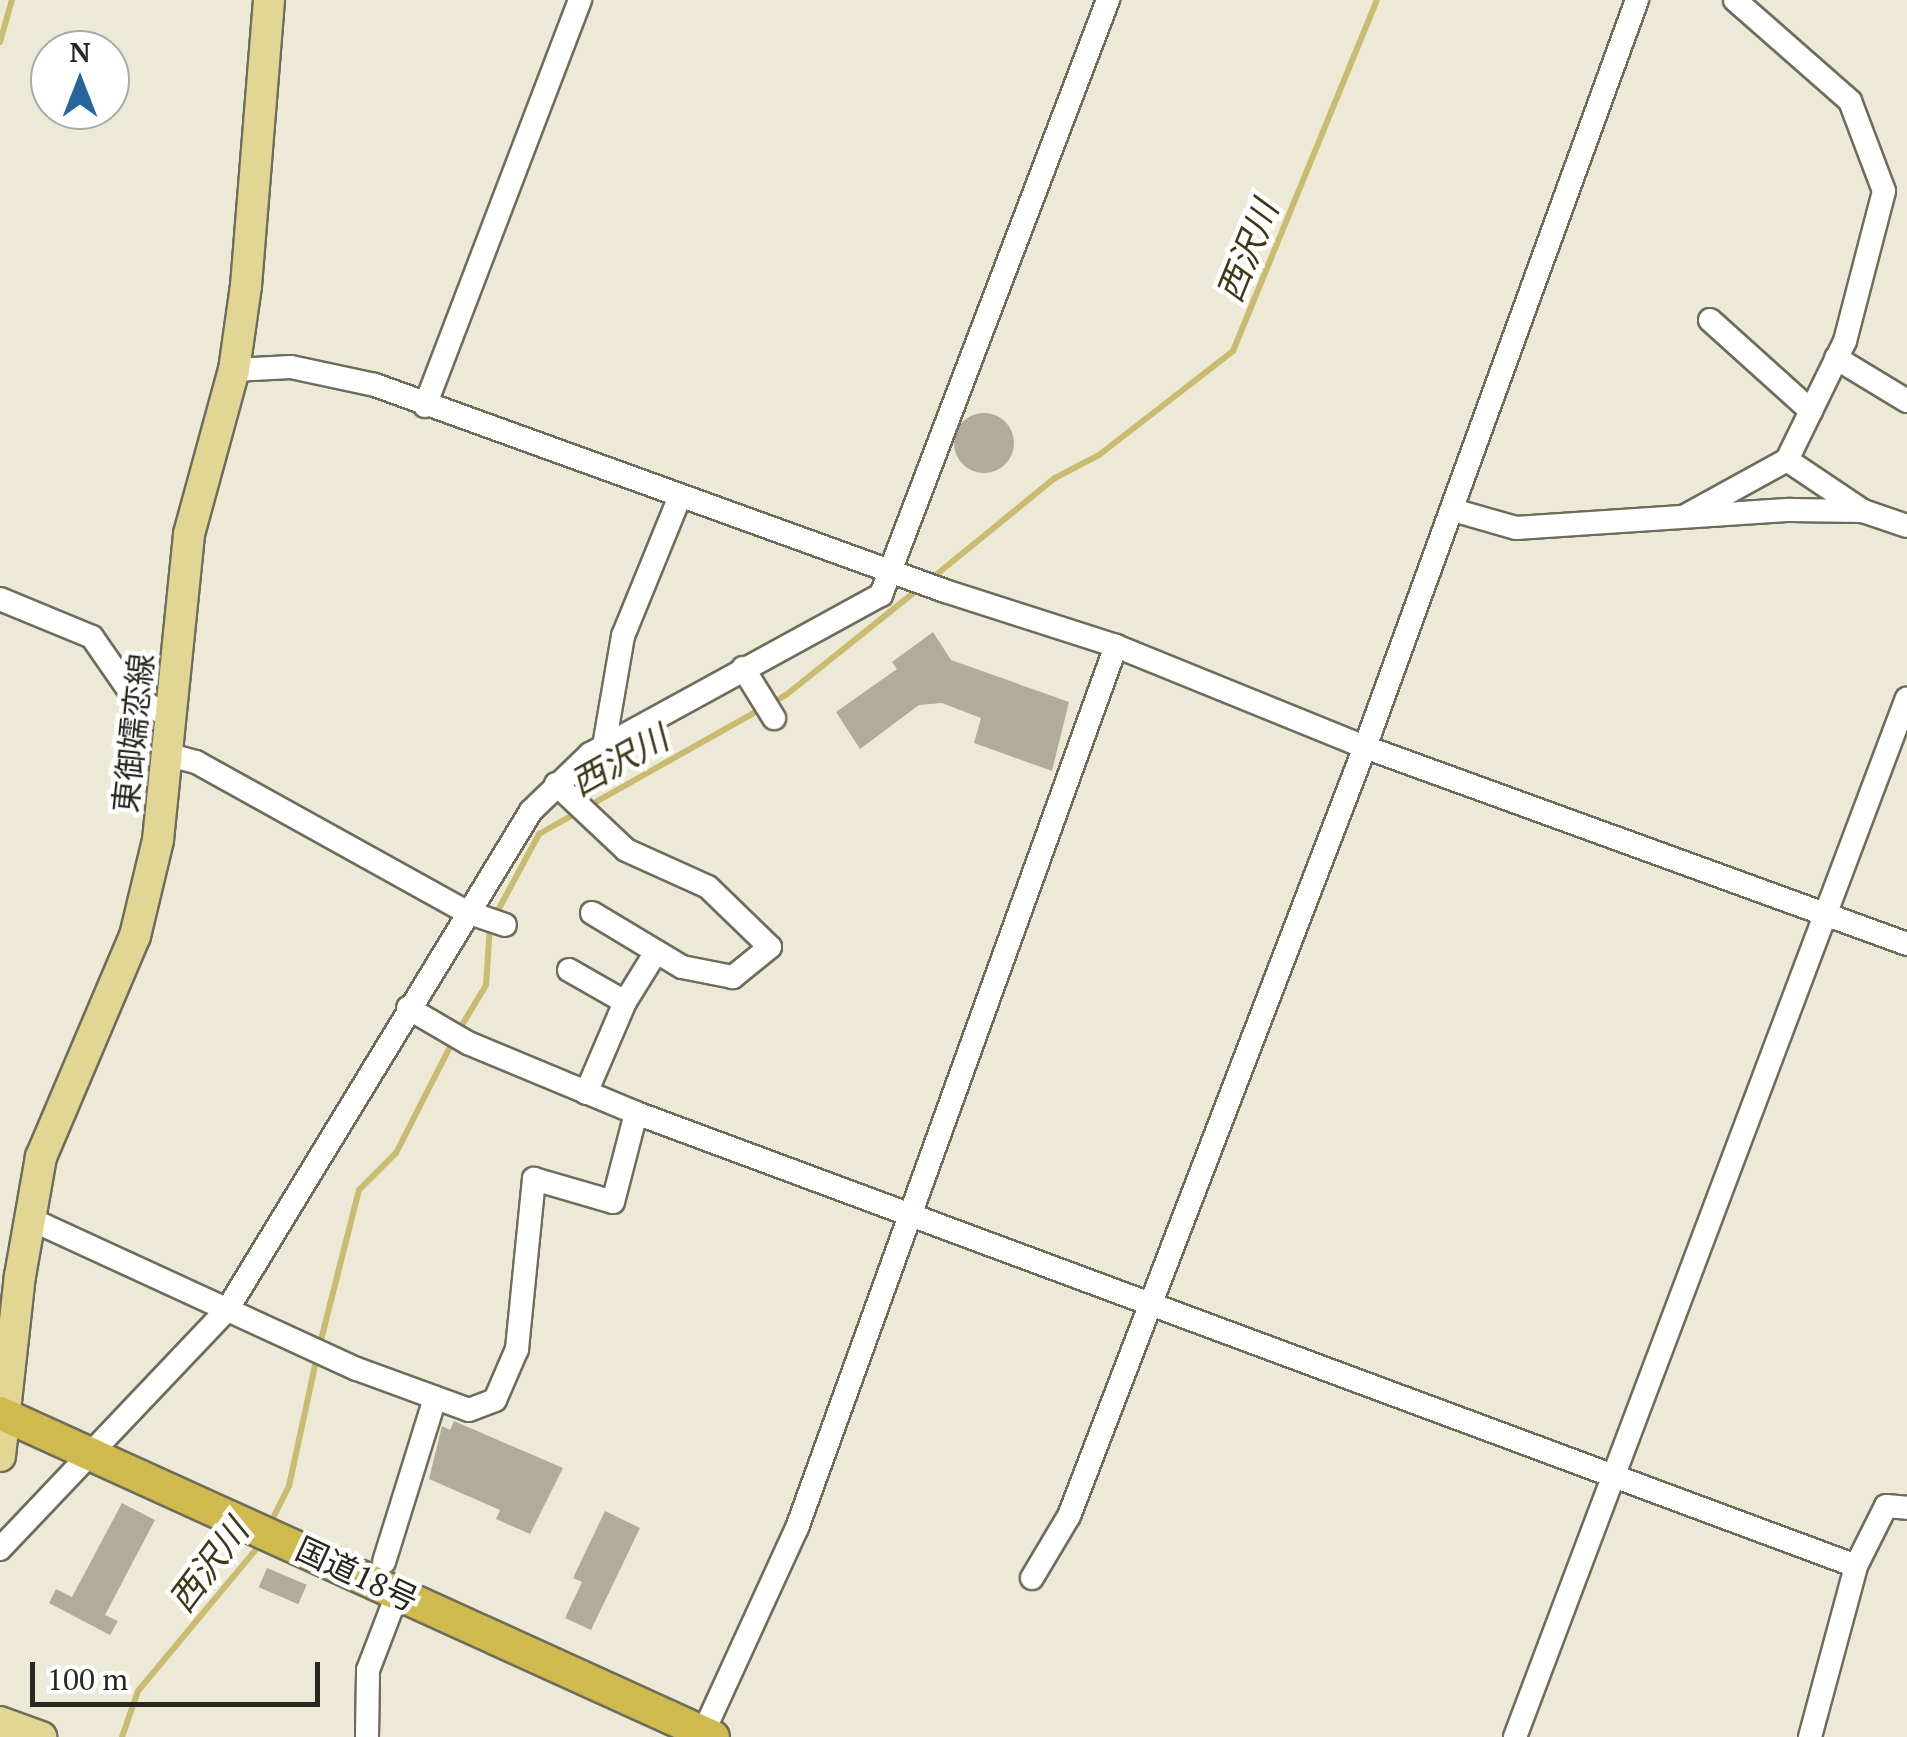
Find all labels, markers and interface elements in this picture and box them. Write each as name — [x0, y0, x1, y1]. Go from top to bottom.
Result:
north arrow — [30, 30, 130, 130]
text: N — [69, 33, 91, 70]
water label: 西沢川 — [1208, 194, 1286, 308]
street label: 東御嬬恋線 — [106, 651, 160, 815]
water label: 西沢川 — [563, 716, 675, 804]
water label: 西沢川 — [160, 1510, 256, 1620]
street label: 国道18号 — [290, 1529, 424, 1619]
scale bar — [35, 1642, 325, 1704]
text: 100 m — [47, 1659, 128, 1699]

